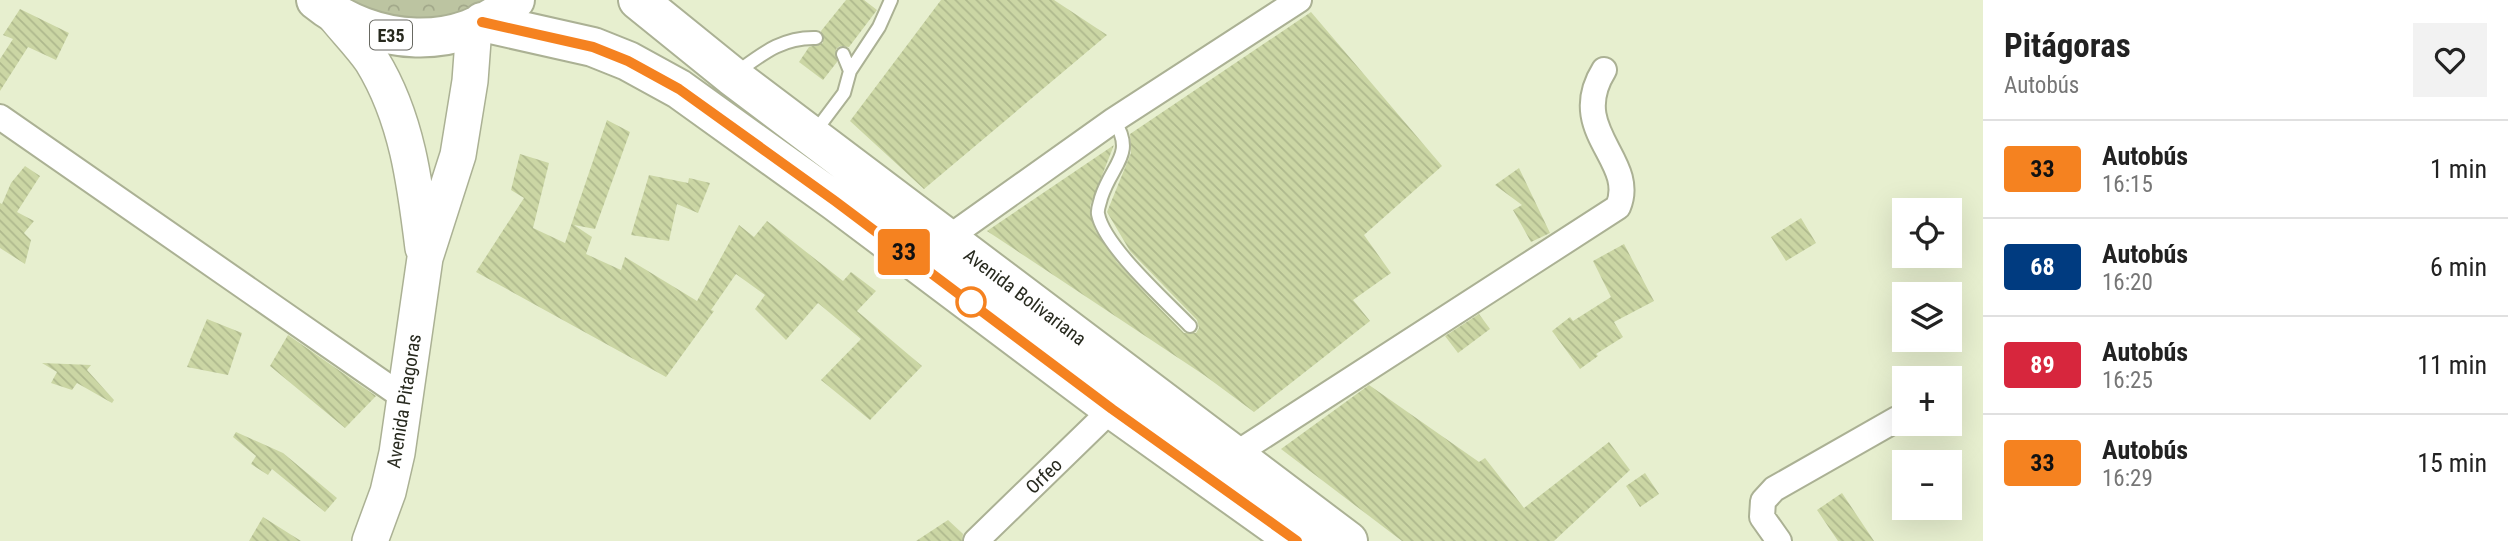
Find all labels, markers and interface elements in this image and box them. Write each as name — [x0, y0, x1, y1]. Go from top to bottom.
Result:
road number: E35 — [370, 20, 412, 50]
button: heart — [2413, 23, 2487, 97]
text: Pitágoras — [2004, 26, 2131, 65]
text: Autobús — [2004, 72, 2079, 99]
text: Autobús — [2102, 141, 2188, 171]
text: 1 min — [2430, 154, 2487, 184]
text: 33 — [2030, 155, 2055, 183]
text: 16:15 — [2102, 171, 2153, 198]
map controls — [1892, 198, 1962, 520]
button: locate — [1892, 198, 1962, 268]
line badge: 33 — [872, 229, 936, 275]
text: 33 — [892, 238, 916, 266]
text: Autobús — [2102, 239, 2188, 269]
street label: Avenida Bolivariana — [959, 244, 1091, 350]
text: 6 min — [2430, 252, 2487, 282]
text: 68 — [2030, 253, 2055, 281]
text: 16:20 — [2102, 269, 2153, 296]
button: layers — [1892, 282, 1962, 352]
unlabelled marker — [956, 287, 986, 317]
street label: Avenida Pitagoras — [382, 332, 426, 470]
text: Autobús — [2102, 337, 2188, 367]
text: 11 min — [2417, 350, 2487, 380]
text: 89 — [2030, 351, 2055, 379]
button: + — [1892, 366, 1962, 436]
text: 16:25 — [2102, 367, 2153, 394]
text: Autobús — [2102, 435, 2188, 465]
text: 15 min — [2417, 448, 2487, 478]
text: 33 — [2030, 449, 2055, 477]
button: − — [1892, 450, 1962, 520]
street label: Orfeo — [1021, 453, 1067, 499]
text: 16:29 — [2102, 465, 2153, 492]

